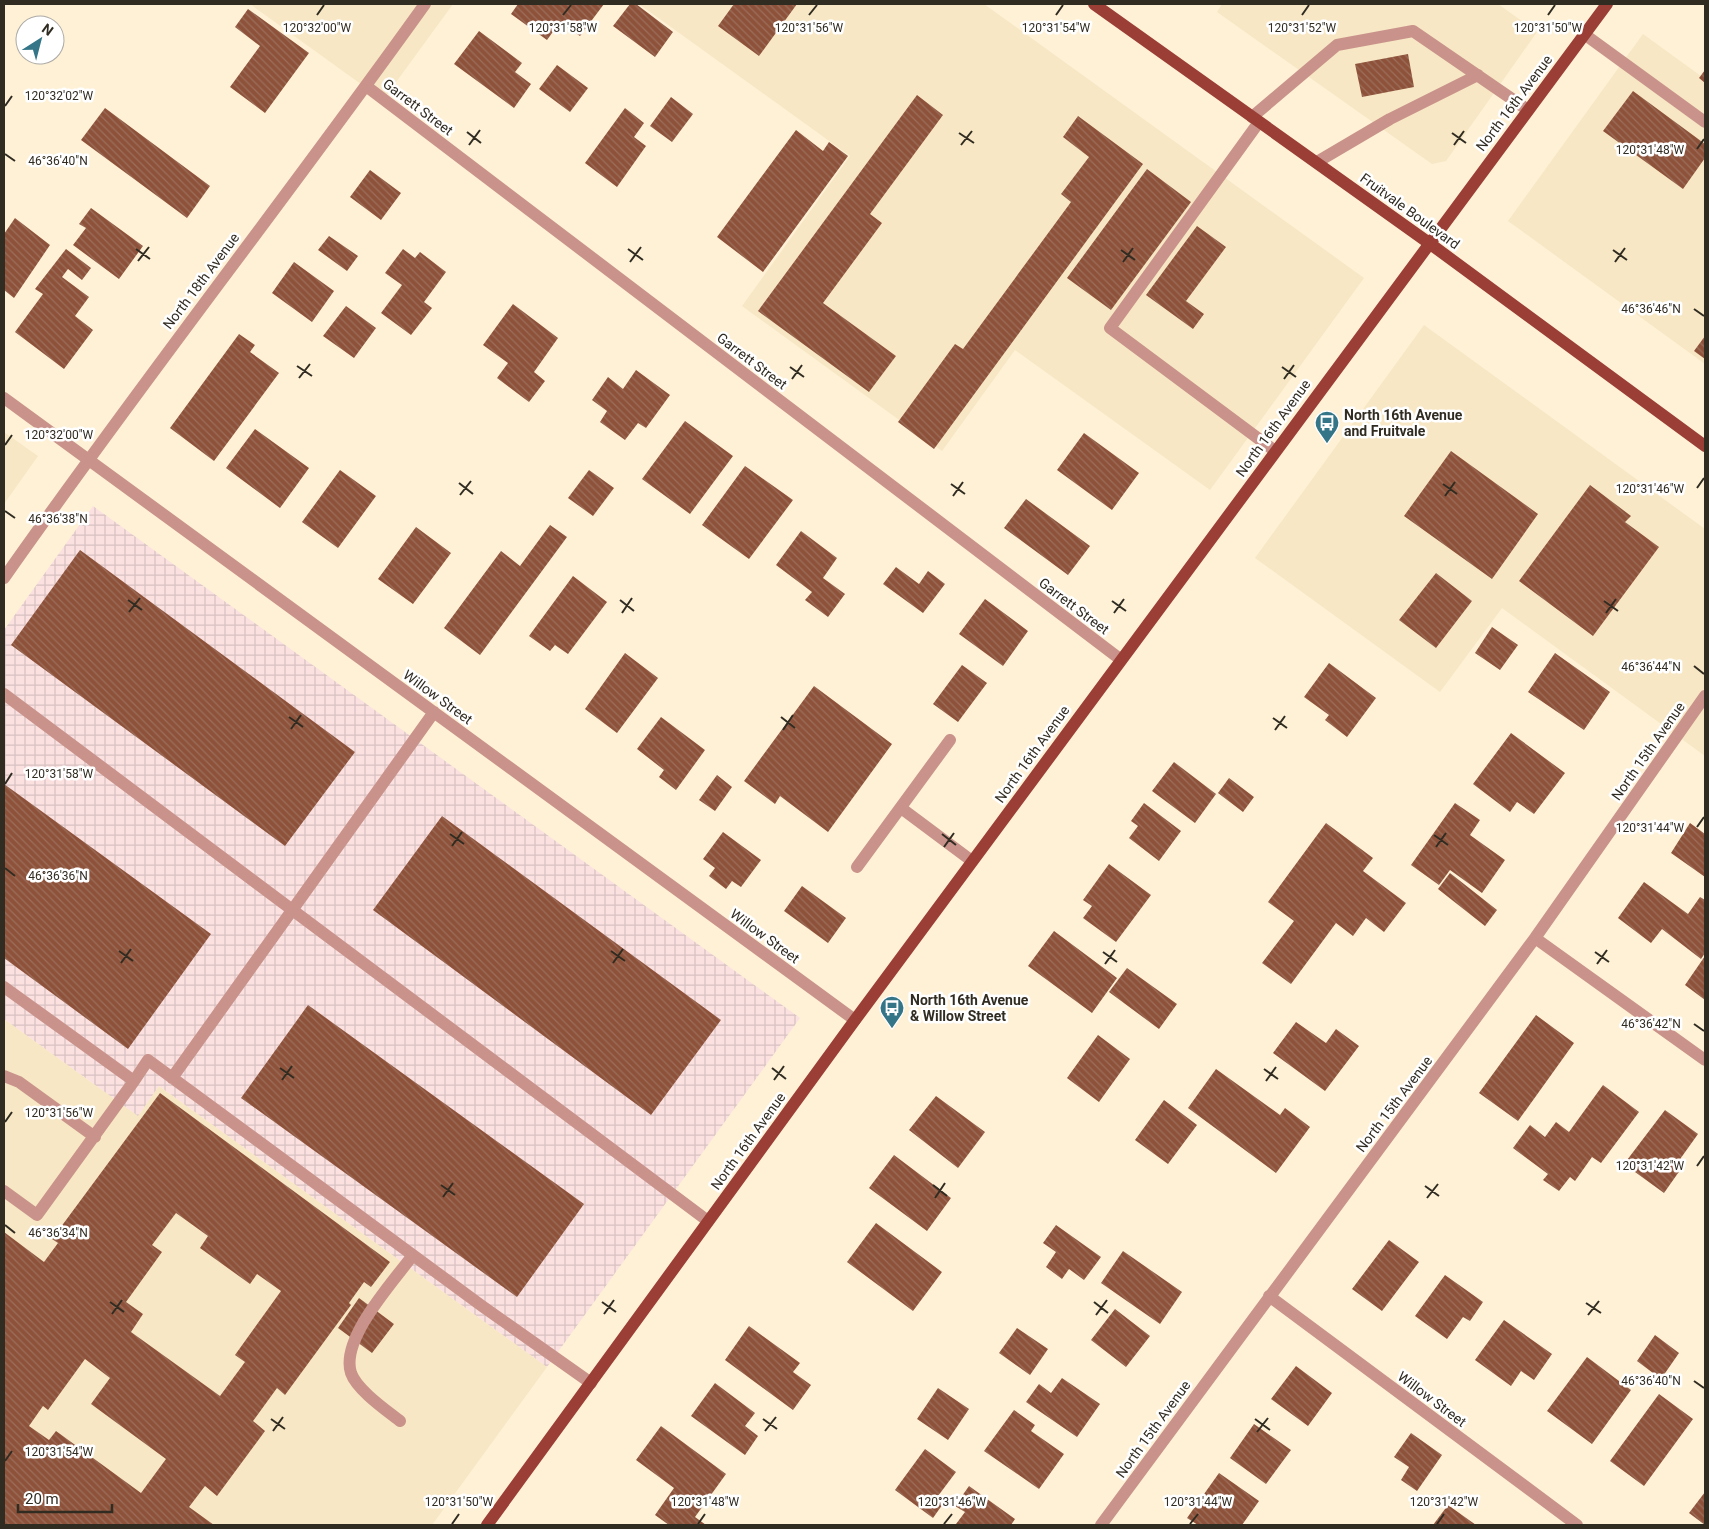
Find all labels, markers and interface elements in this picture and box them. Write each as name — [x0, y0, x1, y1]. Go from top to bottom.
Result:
north arrow — [15, 15, 65, 65]
text: N — [39, 20, 56, 39]
text: 120°32'00"W — [283, 21, 351, 35]
text: 120°31'58"W — [529, 21, 597, 35]
text: 120°31'56"W — [775, 21, 843, 35]
text: 120°31'54"W — [1022, 21, 1090, 35]
text: 120°31'52"W — [1268, 21, 1336, 35]
text: 120°31'50"W — [1514, 21, 1582, 35]
street label: North 16th Avenue — [1473, 52, 1555, 154]
street label: Garrett Street — [380, 75, 456, 139]
text: 120°32'02"W — [25, 89, 93, 103]
text: 120°31'48"W — [1616, 143, 1684, 157]
text: 46°36'40"N — [28, 154, 88, 168]
street label: Fruitvale Boulevard — [1357, 170, 1463, 252]
street label: North 18th Avenue — [160, 230, 242, 332]
text: 46°36'46"N — [1621, 302, 1681, 316]
street label: Garrett Street — [714, 329, 790, 393]
street label: North 16th Avenue — [1232, 376, 1314, 480]
place label: North 16th Avenue and Fruitvale — [1344, 407, 1463, 439]
bus stop icon: North 16th Avenue and Fruitvale — [1314, 410, 1340, 444]
text: 120°32'00"W — [25, 428, 93, 442]
text: 120°31'46"W — [1616, 482, 1684, 496]
text: 46°36'38"N — [28, 512, 88, 526]
street label: Garrett Street — [1036, 574, 1112, 638]
text: 46°36'44"N — [1621, 660, 1681, 674]
street label: Willow Street — [400, 667, 476, 728]
street label: North 15th Avenue — [1608, 699, 1688, 803]
street label: North 16th Avenue — [991, 702, 1073, 806]
text: 120°31'58"W — [25, 767, 93, 781]
text: 120°31'44"W — [1616, 821, 1684, 835]
text: 46°36'36"N — [28, 869, 88, 883]
street label: Willow Street — [727, 906, 803, 967]
place label: North 16th Avenue & Willow Street — [910, 992, 1029, 1024]
bus stop icon: North 16th Avenue & Willow Street — [879, 995, 905, 1029]
text: 46°36'42"N — [1621, 1017, 1681, 1031]
street label: North 15th Avenue — [1353, 1053, 1435, 1155]
street label: North 16th Avenue — [707, 1089, 789, 1193]
text: 120°31'56"W — [25, 1106, 93, 1120]
text: 120°31'42"W — [1616, 1159, 1684, 1173]
text: 46°36'34"N — [28, 1226, 88, 1240]
street label: Willow Street — [1395, 1368, 1470, 1430]
text: 46°36'40"N — [1621, 1374, 1681, 1388]
street label: North 15th Avenue — [1112, 1377, 1194, 1481]
text: 120°31'54"W — [25, 1445, 93, 1459]
scale bar — [18, 1482, 111, 1514]
text: 20 m — [25, 1490, 59, 1508]
text: 120°31'50"W — [425, 1495, 493, 1509]
text: 120°31'48"W — [671, 1495, 739, 1509]
text: 120°31'46"W — [918, 1495, 986, 1509]
text: 120°31'44"W — [1164, 1495, 1232, 1509]
text: 120°31'42"W — [1410, 1495, 1478, 1509]

